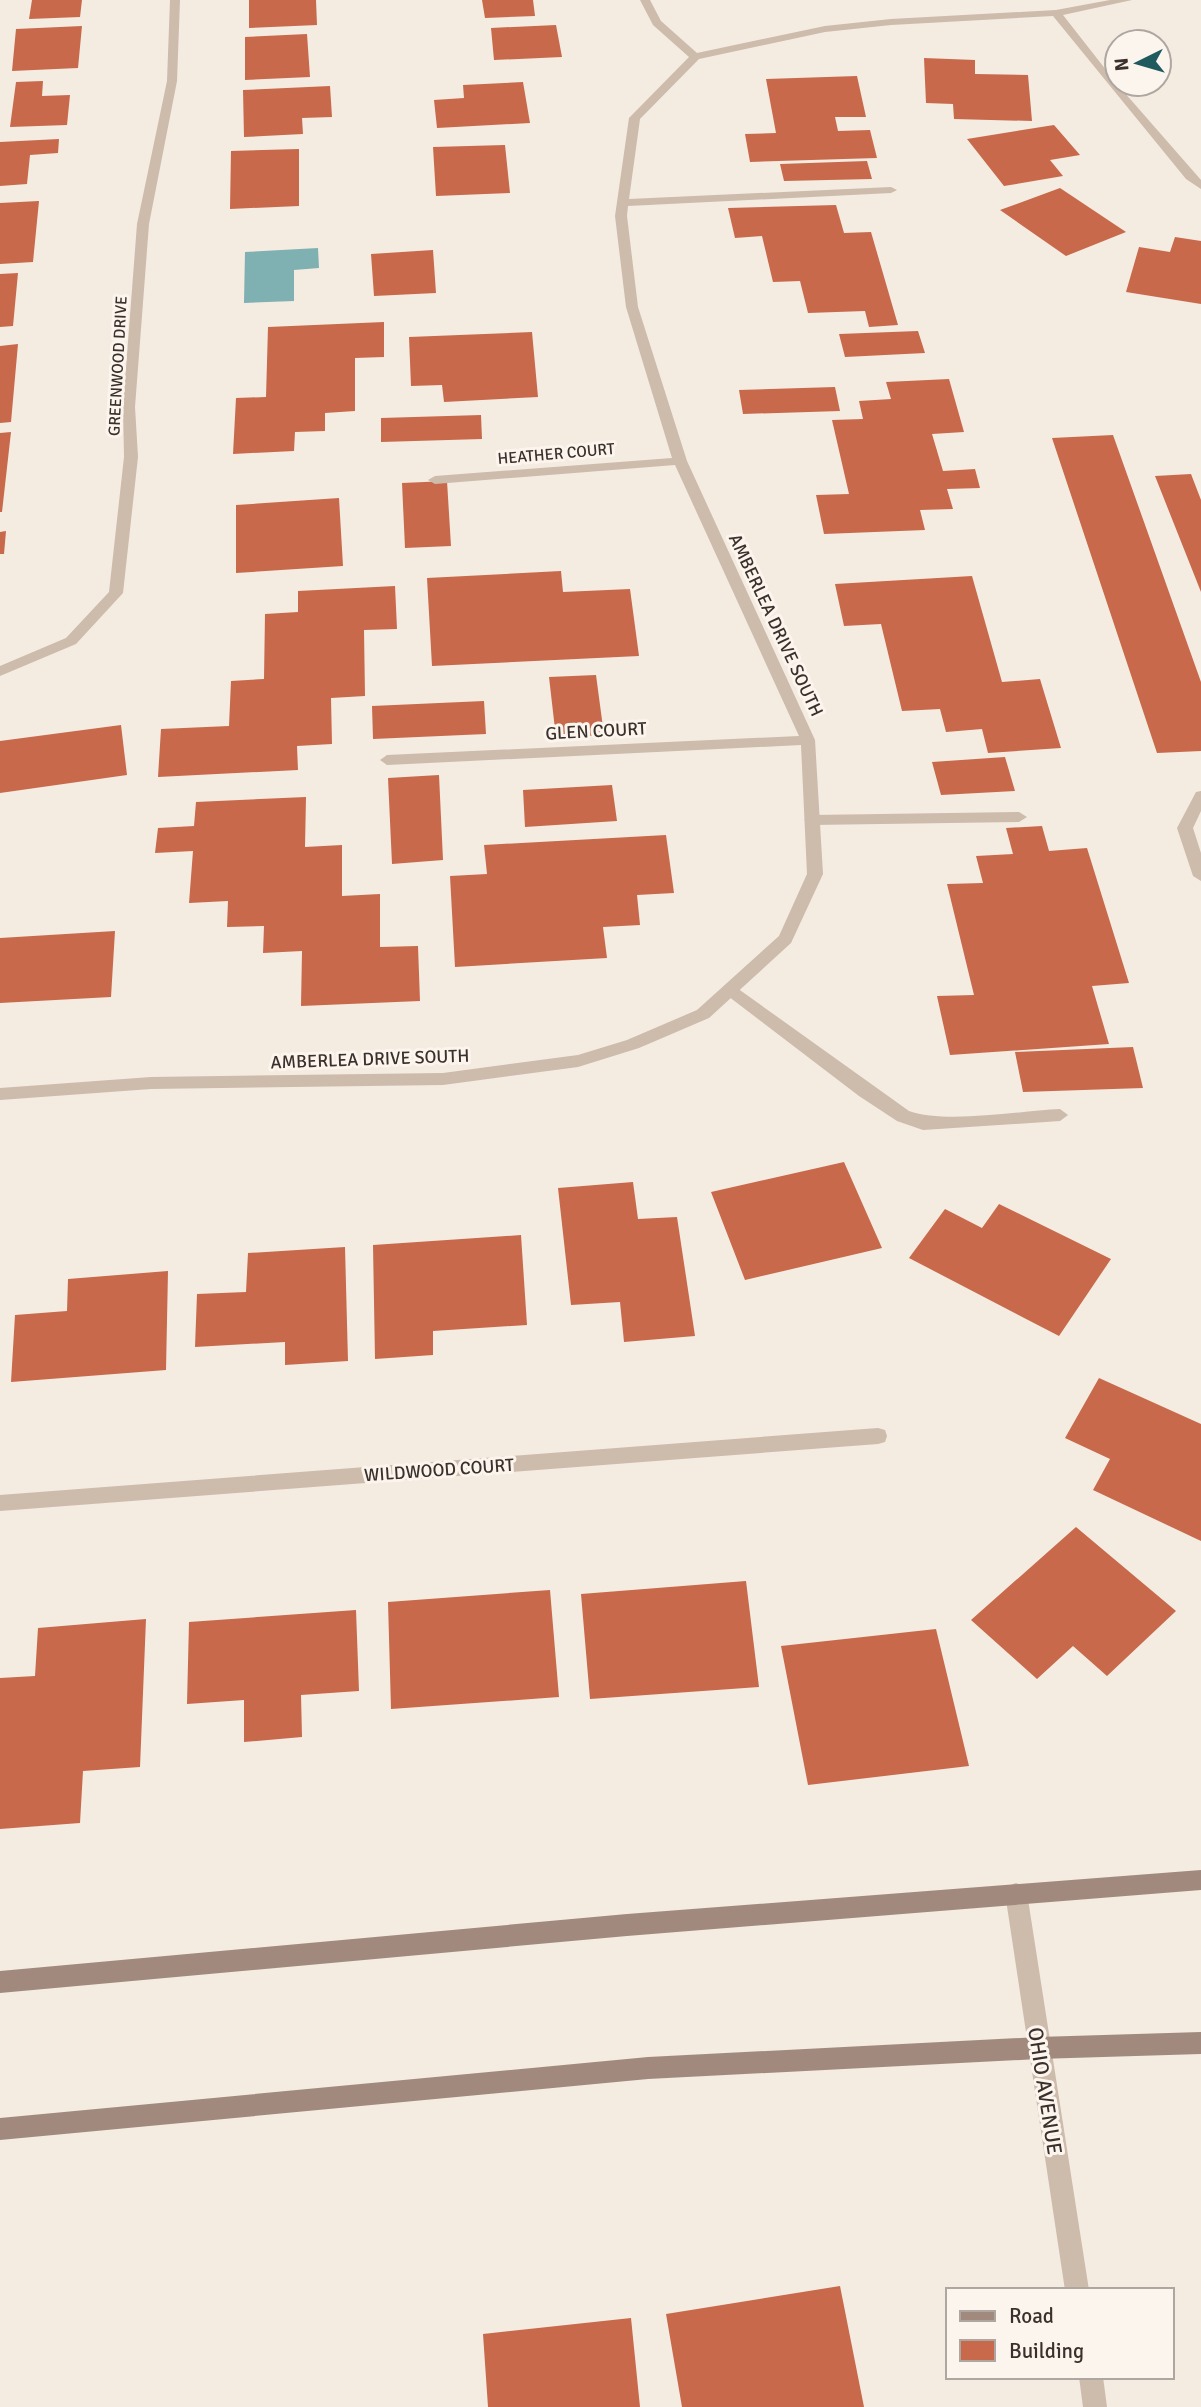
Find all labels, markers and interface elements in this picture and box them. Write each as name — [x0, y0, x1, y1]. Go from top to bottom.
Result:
north arrow — [1103, 28, 1173, 98]
text: N — [1110, 57, 1135, 72]
street label: GREENWOOD DRIVE — [104, 296, 132, 437]
street label: HEATHER COURT — [497, 439, 616, 469]
street label: AMBERLEA DRIVE SOUTH — [724, 530, 828, 720]
street label: GLEN COURT — [545, 717, 647, 745]
street label: AMBERLEA DRIVE SOUTH — [270, 1045, 470, 1073]
street label: WILDWOOD COURT — [363, 1454, 515, 1486]
street label: OHIO AVENUE — [1022, 2025, 1068, 2157]
legend — [946, 2288, 1173, 2379]
text: Road — [1009, 2303, 1054, 2329]
text: Building — [1009, 2338, 1084, 2364]

